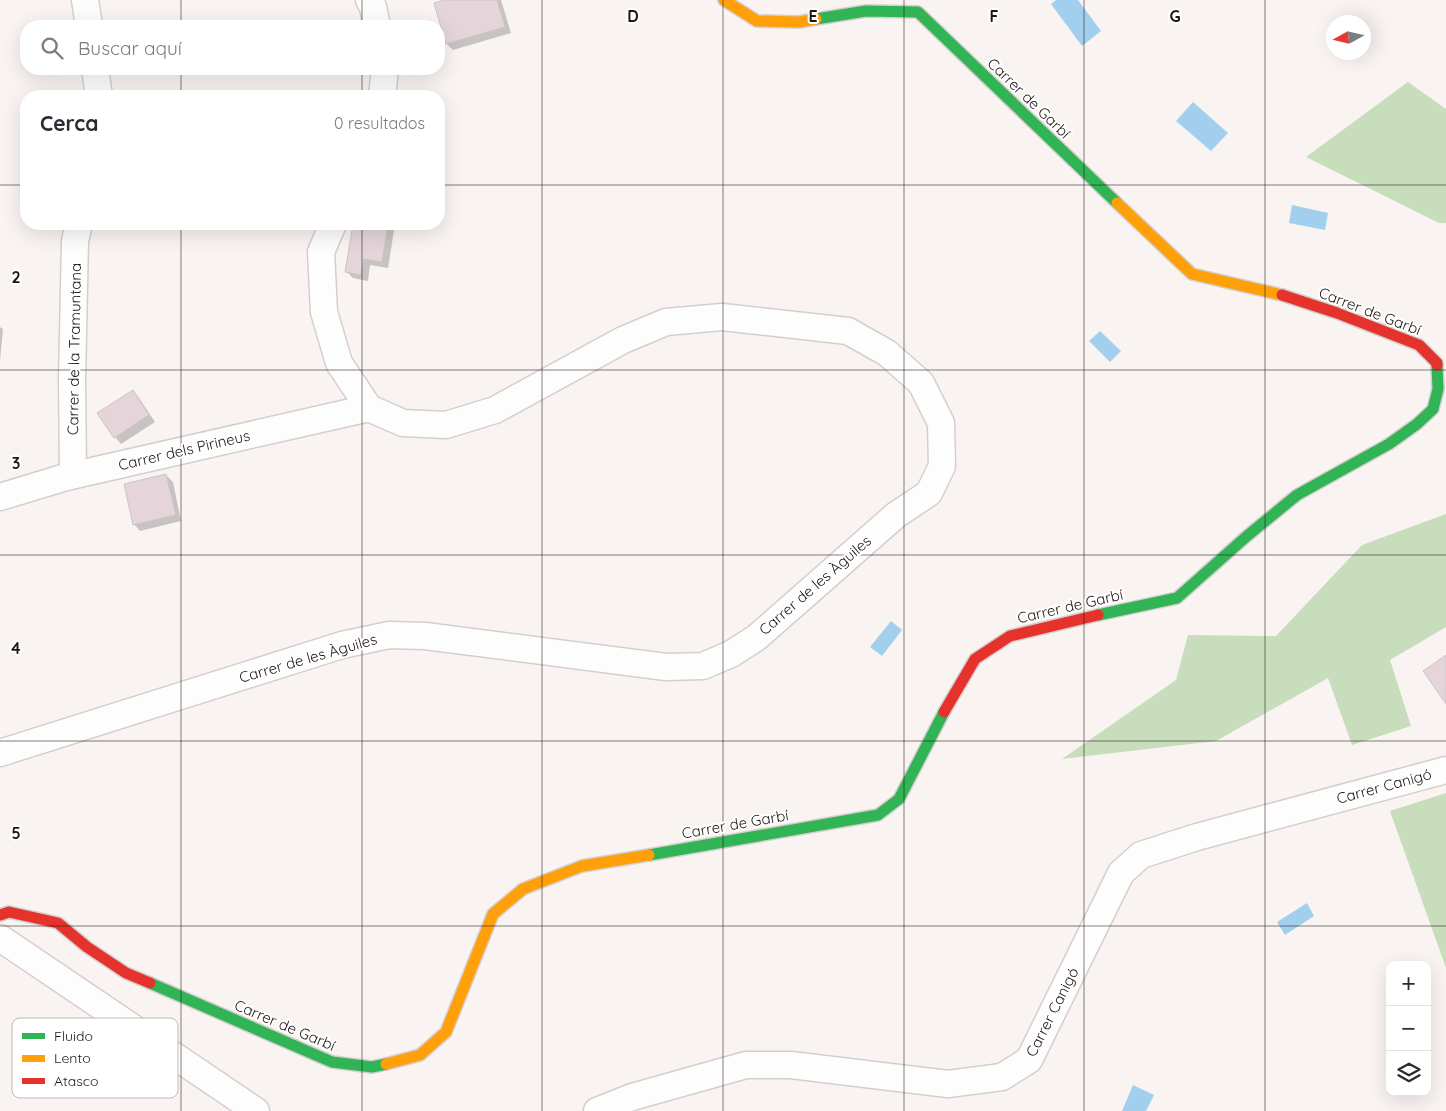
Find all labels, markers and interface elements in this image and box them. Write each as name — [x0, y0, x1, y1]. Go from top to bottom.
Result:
text: D — [627, 6, 639, 26]
text: E — [808, 6, 818, 26]
text: F — [990, 6, 999, 26]
text: G — [1169, 6, 1181, 26]
north arrow — [1326, 15, 1371, 60]
search box — [20, 20, 445, 75]
icon: search — [38, 34, 66, 62]
text: Buscar aquí — [78, 36, 182, 60]
street label: Carrer de Garbí — [984, 54, 1075, 143]
text: Cerca — [40, 110, 98, 136]
text: 0 resultados — [334, 113, 425, 133]
street label: Carrer de la Tramuntana — [63, 263, 85, 435]
text: 2 — [11, 267, 21, 287]
street label: Carrer de Garbí — [1316, 283, 1425, 339]
street label: Carrer dels Pirineus — [116, 426, 252, 474]
text: 3 — [12, 453, 20, 473]
street label: Carrer de les Àguiles — [755, 531, 875, 639]
street label: Carrer de Garbí — [1015, 584, 1125, 627]
street label: Carrer de les Àguiles — [237, 629, 379, 687]
text: 4 — [11, 638, 21, 658]
street label: Carrer Canigó — [1334, 764, 1434, 808]
street label: Carrer de Garbí — [680, 805, 791, 843]
text: 5 — [11, 823, 21, 843]
map controls — [1386, 961, 1431, 1096]
button: + — [1386, 961, 1431, 1006]
street label: Carrer Canigó — [1021, 964, 1083, 1060]
street label: Carrer de Garbí — [232, 995, 339, 1055]
button: − — [1386, 1006, 1431, 1051]
legend — [12, 1018, 178, 1098]
text: Fluido — [54, 1027, 93, 1045]
text: Lento — [54, 1049, 91, 1067]
button: layers — [1386, 1051, 1431, 1096]
text: Atasco — [54, 1072, 99, 1090]

